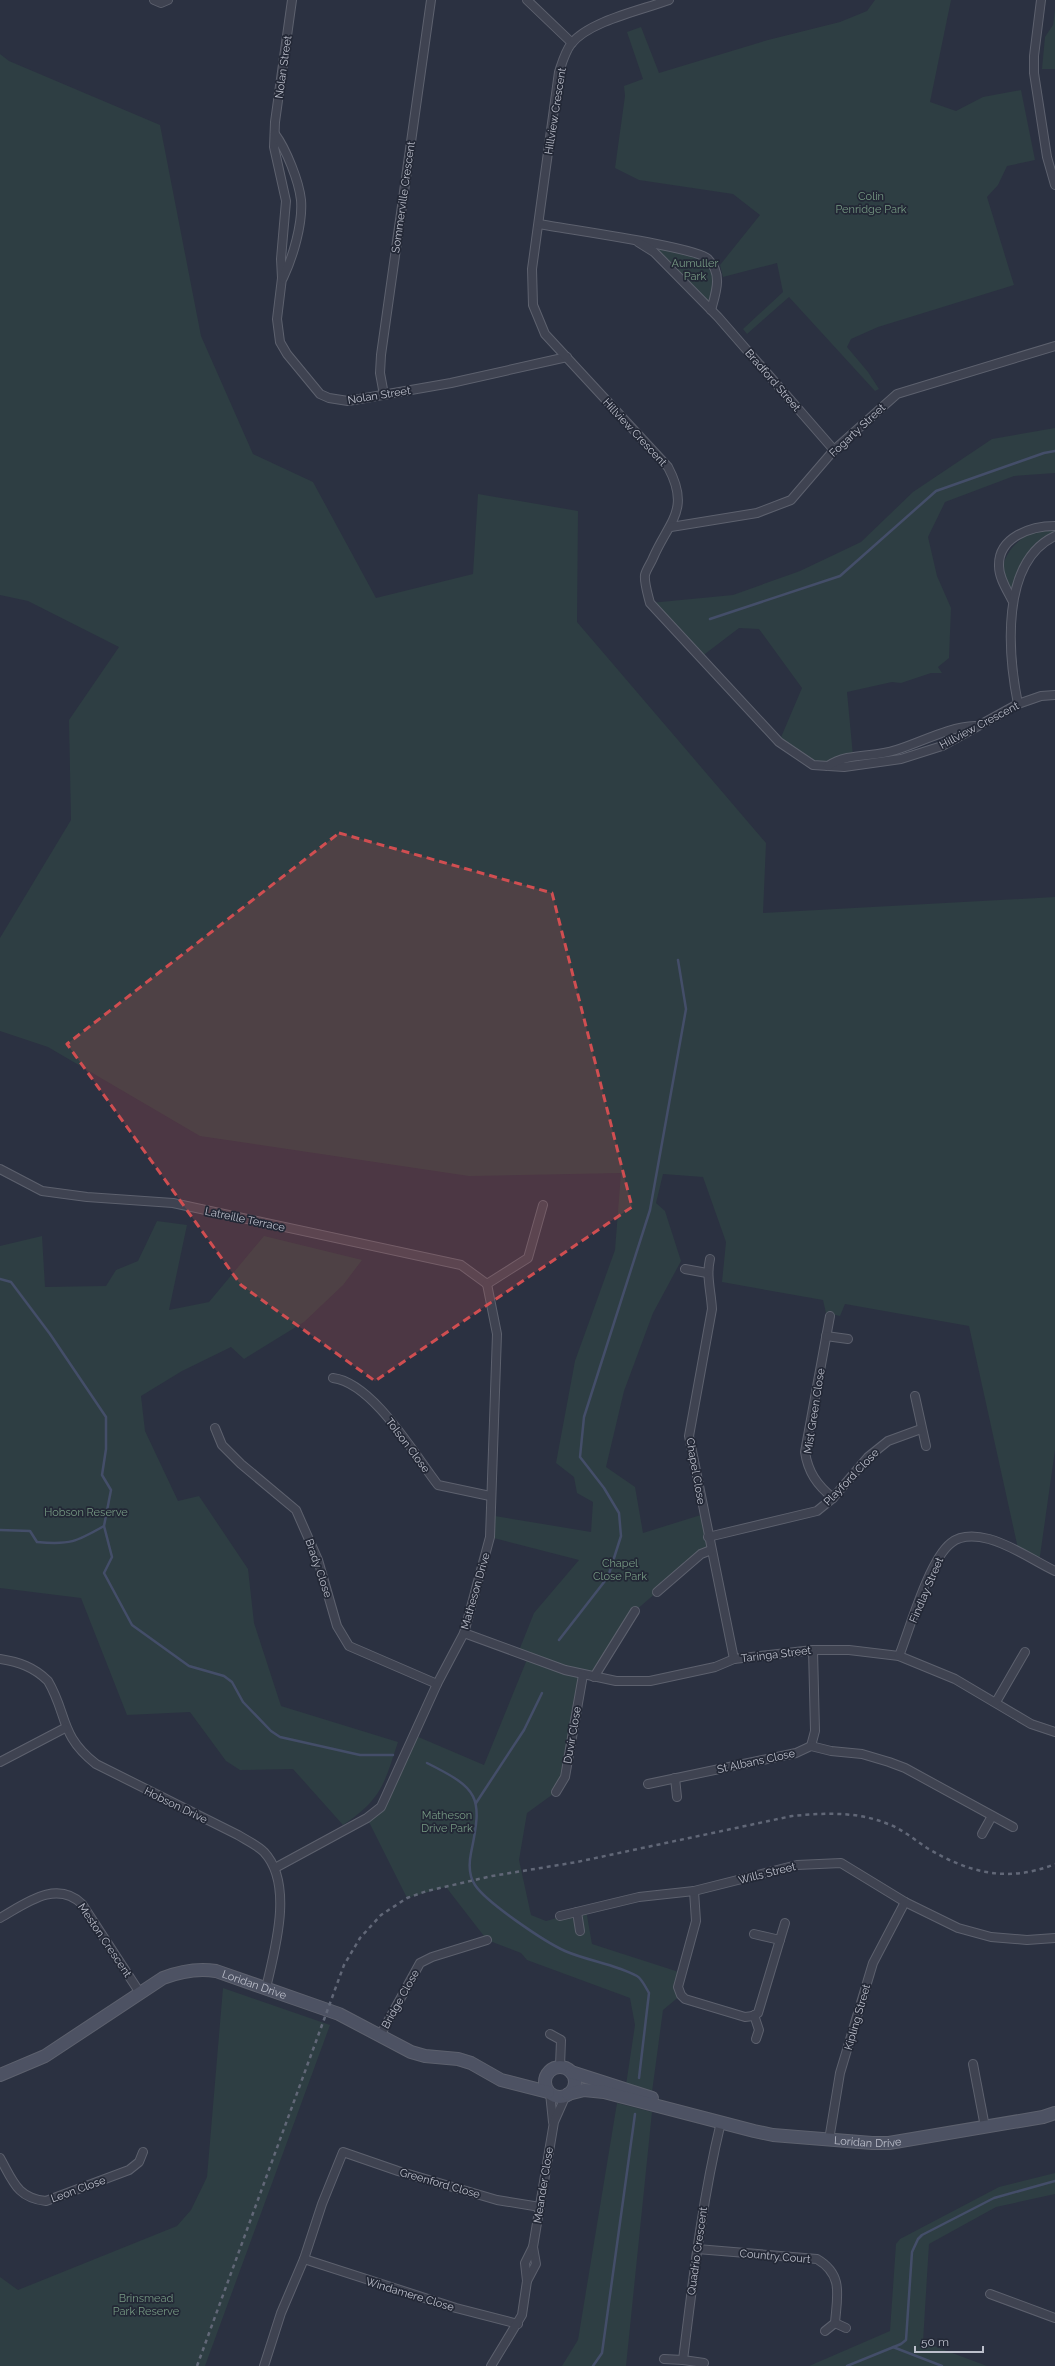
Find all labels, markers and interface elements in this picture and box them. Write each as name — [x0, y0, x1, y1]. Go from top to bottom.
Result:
street label: Nolan Street — [273, 34, 294, 99]
street label: Hillview Crescent — [542, 66, 569, 155]
street label: Sommerville Crescent — [389, 140, 418, 254]
park label: Colin Penridge Park — [835, 190, 907, 216]
park label: Aumuller Park — [672, 257, 719, 283]
street label: Bradford Street — [742, 347, 803, 414]
street label: Nolan Street — [347, 384, 412, 407]
street label: Hillview Crescent — [600, 396, 670, 469]
street label: Fogarty Street — [827, 401, 888, 460]
street label: Hillview Crescent — [937, 699, 1021, 752]
street label: Latreille Terrace — [204, 1205, 287, 1234]
street label: Mist Green Close — [801, 1367, 828, 1455]
street label: Tolson Close — [383, 1415, 433, 1476]
street label: Chapel Close — [683, 1437, 708, 1506]
street label: Playford Close — [821, 1446, 882, 1508]
park label: Hobson Reserve — [44, 1506, 128, 1519]
street label: Brady Close — [302, 1537, 335, 1600]
street label: Matheson Drive — [458, 1551, 493, 1631]
street label: Findlay Street — [907, 1555, 946, 1625]
park label: Chapel Close Park — [593, 1557, 647, 1583]
street label: Taringa Street — [740, 1644, 812, 1665]
street label: Duvir Close — [561, 1705, 584, 1765]
street label: St Albans Close — [716, 1747, 797, 1776]
street label: Hobson Drive — [142, 1785, 210, 1827]
park label: Matheson Drive Park — [421, 1809, 473, 1835]
street label: Wills Street — [737, 1860, 797, 1887]
street label: Meston Crescent — [75, 1901, 134, 1980]
street label: Bridge Close — [379, 1967, 422, 2031]
street label: Loridan Drive — [220, 1968, 289, 2002]
street label: Kipling Street — [842, 1982, 873, 2052]
street label: Loridan Drive — [833, 2134, 903, 2150]
street label: Meander Close — [531, 2146, 556, 2224]
street label: Greenford Close — [398, 2166, 482, 2201]
street label: Leon Close — [49, 2173, 108, 2205]
street label: Quadrio Crescent — [685, 2206, 710, 2296]
street label: Country Court — [739, 2247, 811, 2266]
street label: Windamere Close — [364, 2275, 456, 2314]
park label: Brinsmead Park Reserve — [113, 2292, 180, 2318]
scale bar — [915, 2328, 983, 2354]
text: 50 m — [921, 2335, 949, 2349]

